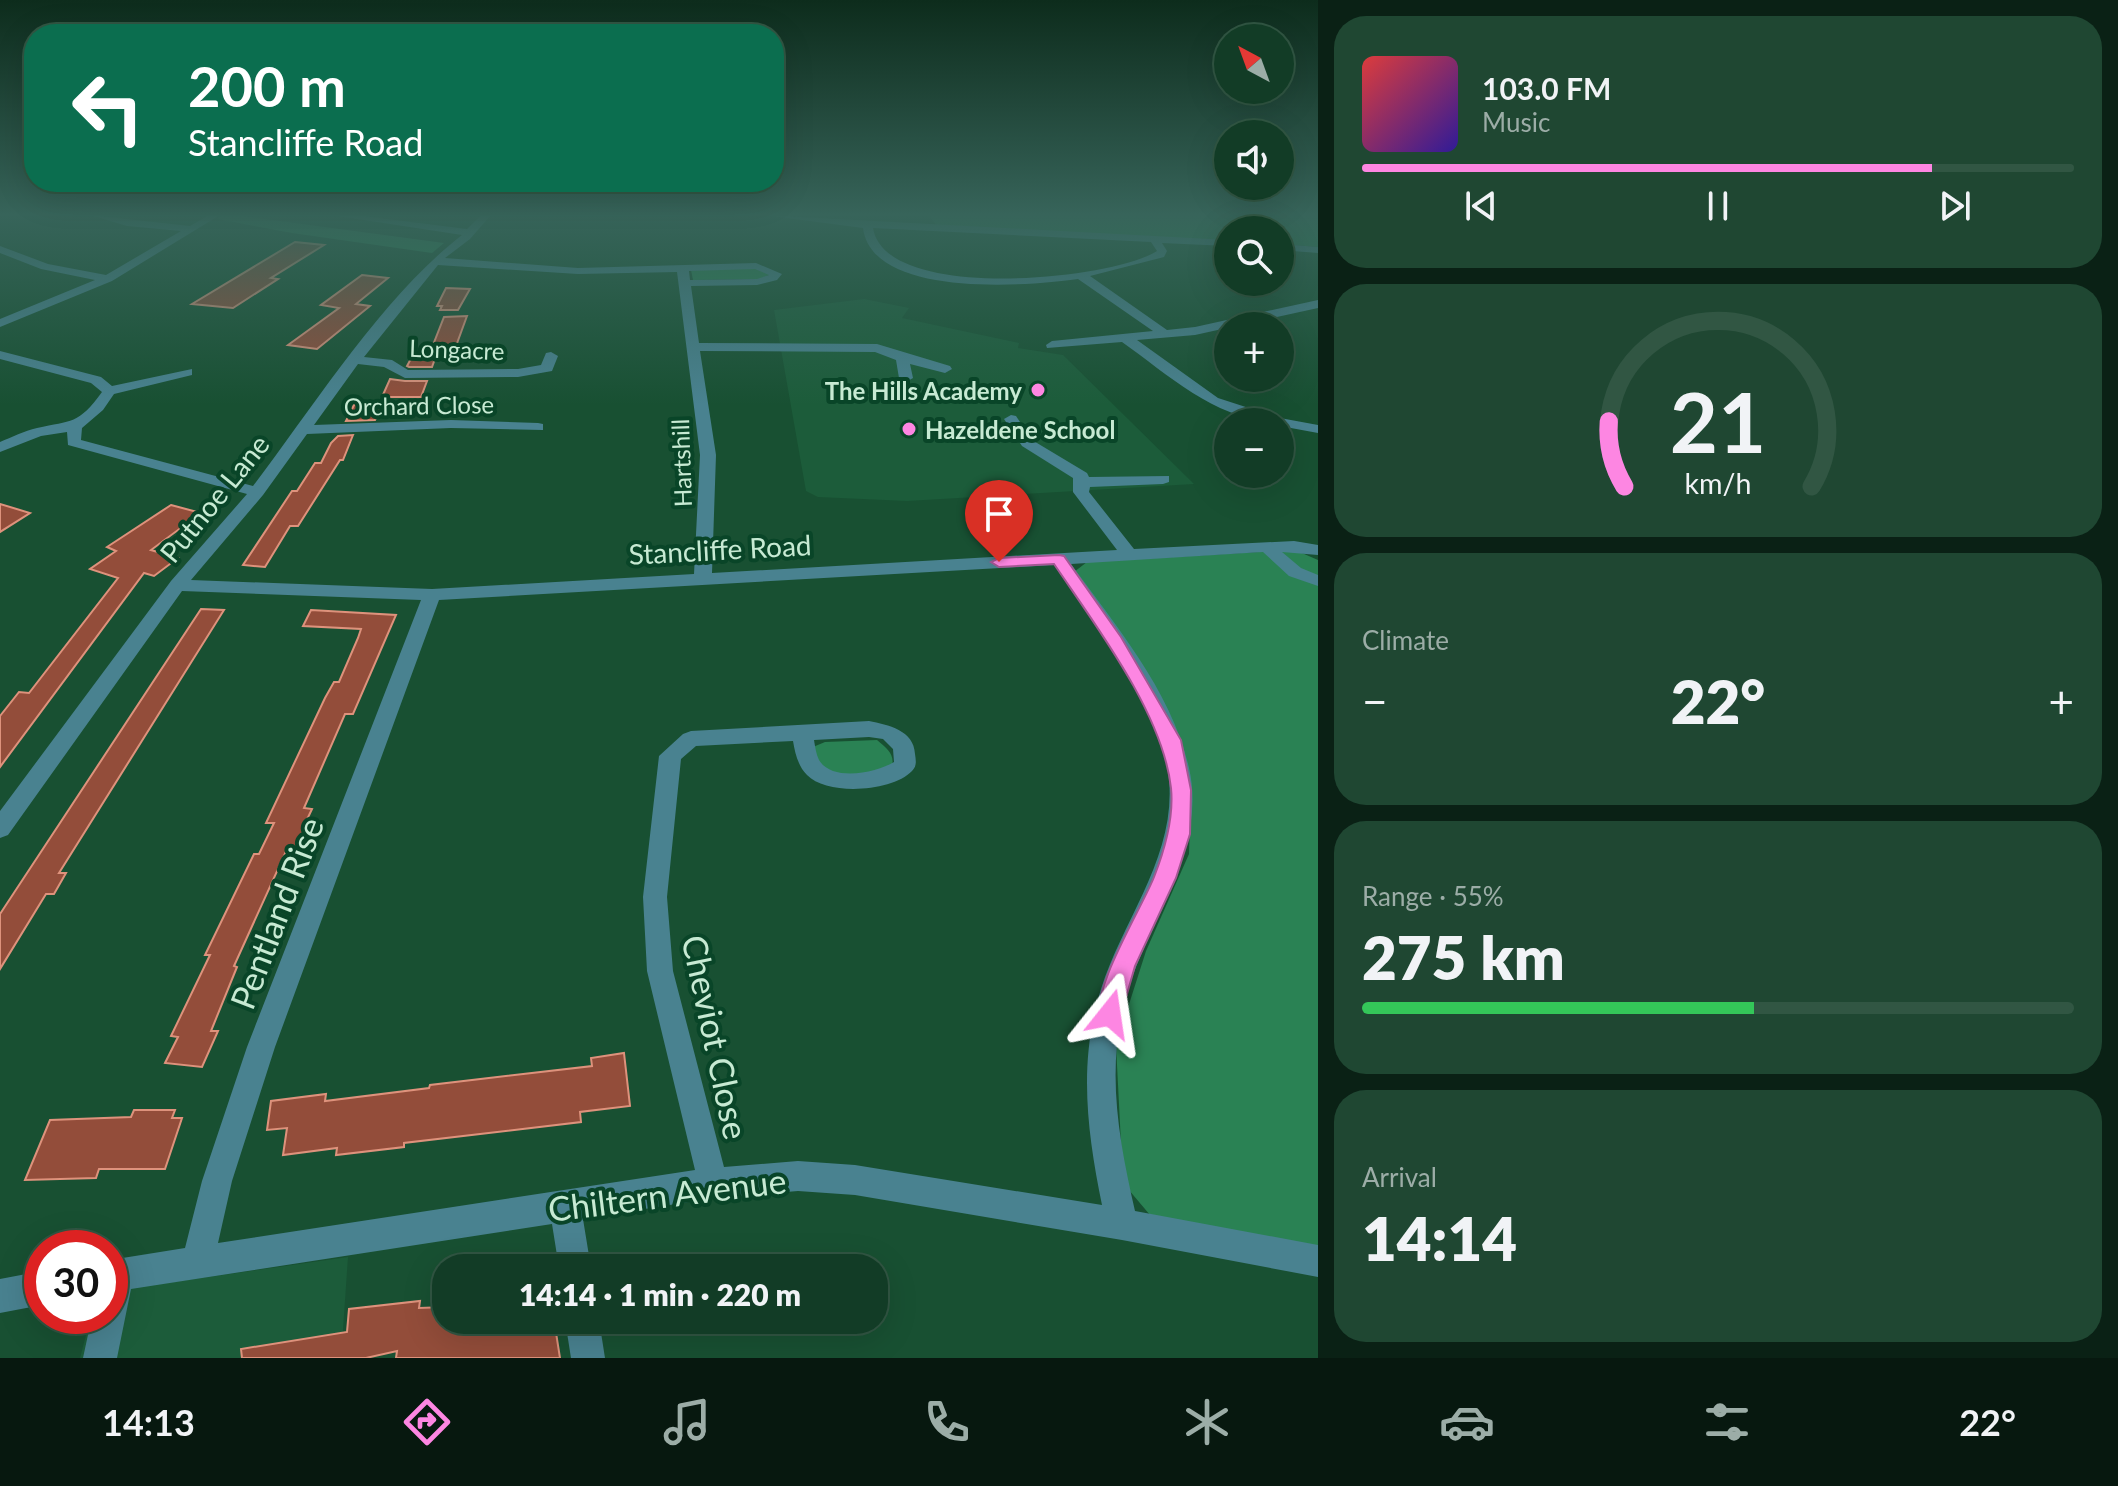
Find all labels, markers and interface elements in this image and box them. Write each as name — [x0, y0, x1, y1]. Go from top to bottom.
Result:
north arrow — [1214, 24, 1294, 104]
map controls — [1214, 24, 1294, 488]
text: 200 m — [188, 52, 346, 119]
icon: left — [56, 56, 160, 160]
text: 103.0 FM — [1482, 70, 1611, 106]
text: Music — [1482, 106, 1550, 138]
text: Stancliffe Road — [188, 120, 423, 164]
button: sound — [1214, 120, 1294, 200]
icon: previous — [1459, 184, 1503, 228]
icon: pause — [1696, 184, 1740, 228]
icon: next — [1933, 184, 1977, 228]
button: search — [1214, 216, 1294, 296]
button: + — [1214, 312, 1294, 392]
street label: Longacre — [409, 333, 505, 365]
text: 21 — [1670, 370, 1766, 470]
place label: The Hills Academy — [825, 376, 1022, 405]
marker: The Hills Academy — [1029, 381, 1047, 399]
street label: Orchard Close — [344, 389, 494, 421]
button: − — [1214, 408, 1294, 488]
place label: Hazeldene School — [925, 415, 1115, 444]
street label: Hartshill — [665, 418, 697, 508]
marker: Hazeldene School — [900, 420, 918, 438]
street label: Putnoe Lane — [152, 427, 276, 569]
text: km/h — [1685, 466, 1751, 500]
pin — [965, 480, 1033, 562]
icon: arrive — [977, 492, 1021, 536]
street label: Stancliffe Road — [628, 527, 812, 571]
text: Climate — [1362, 624, 1449, 656]
text: 22° — [1671, 665, 1765, 737]
text: − — [1362, 675, 1388, 727]
text: + — [2048, 675, 2074, 727]
street label: Pentland Rise — [221, 811, 331, 1015]
text: Range · 55% — [1362, 880, 1504, 912]
text: 275 km — [1362, 921, 1565, 993]
street label: Cheviot Close — [674, 931, 758, 1143]
position arrow — [1068, 972, 1152, 1056]
street label: Chiltern Avenue — [546, 1159, 788, 1229]
text: Arrival — [1362, 1161, 1437, 1193]
text: 14:14 — [1362, 1202, 1517, 1274]
speed limit sign: 30 — [24, 1230, 128, 1334]
text: 14:14 · 1 min · 220 m — [519, 1276, 801, 1312]
icon: directions — [399, 1394, 455, 1450]
icon: music — [659, 1394, 715, 1450]
icon: phone — [919, 1394, 975, 1450]
icon: climate — [1179, 1394, 1235, 1450]
icon: car — [1439, 1394, 1495, 1450]
icon: filters — [1699, 1394, 1755, 1450]
text: 14:13 — [102, 1400, 195, 1444]
text: 22° — [1959, 1400, 2016, 1444]

